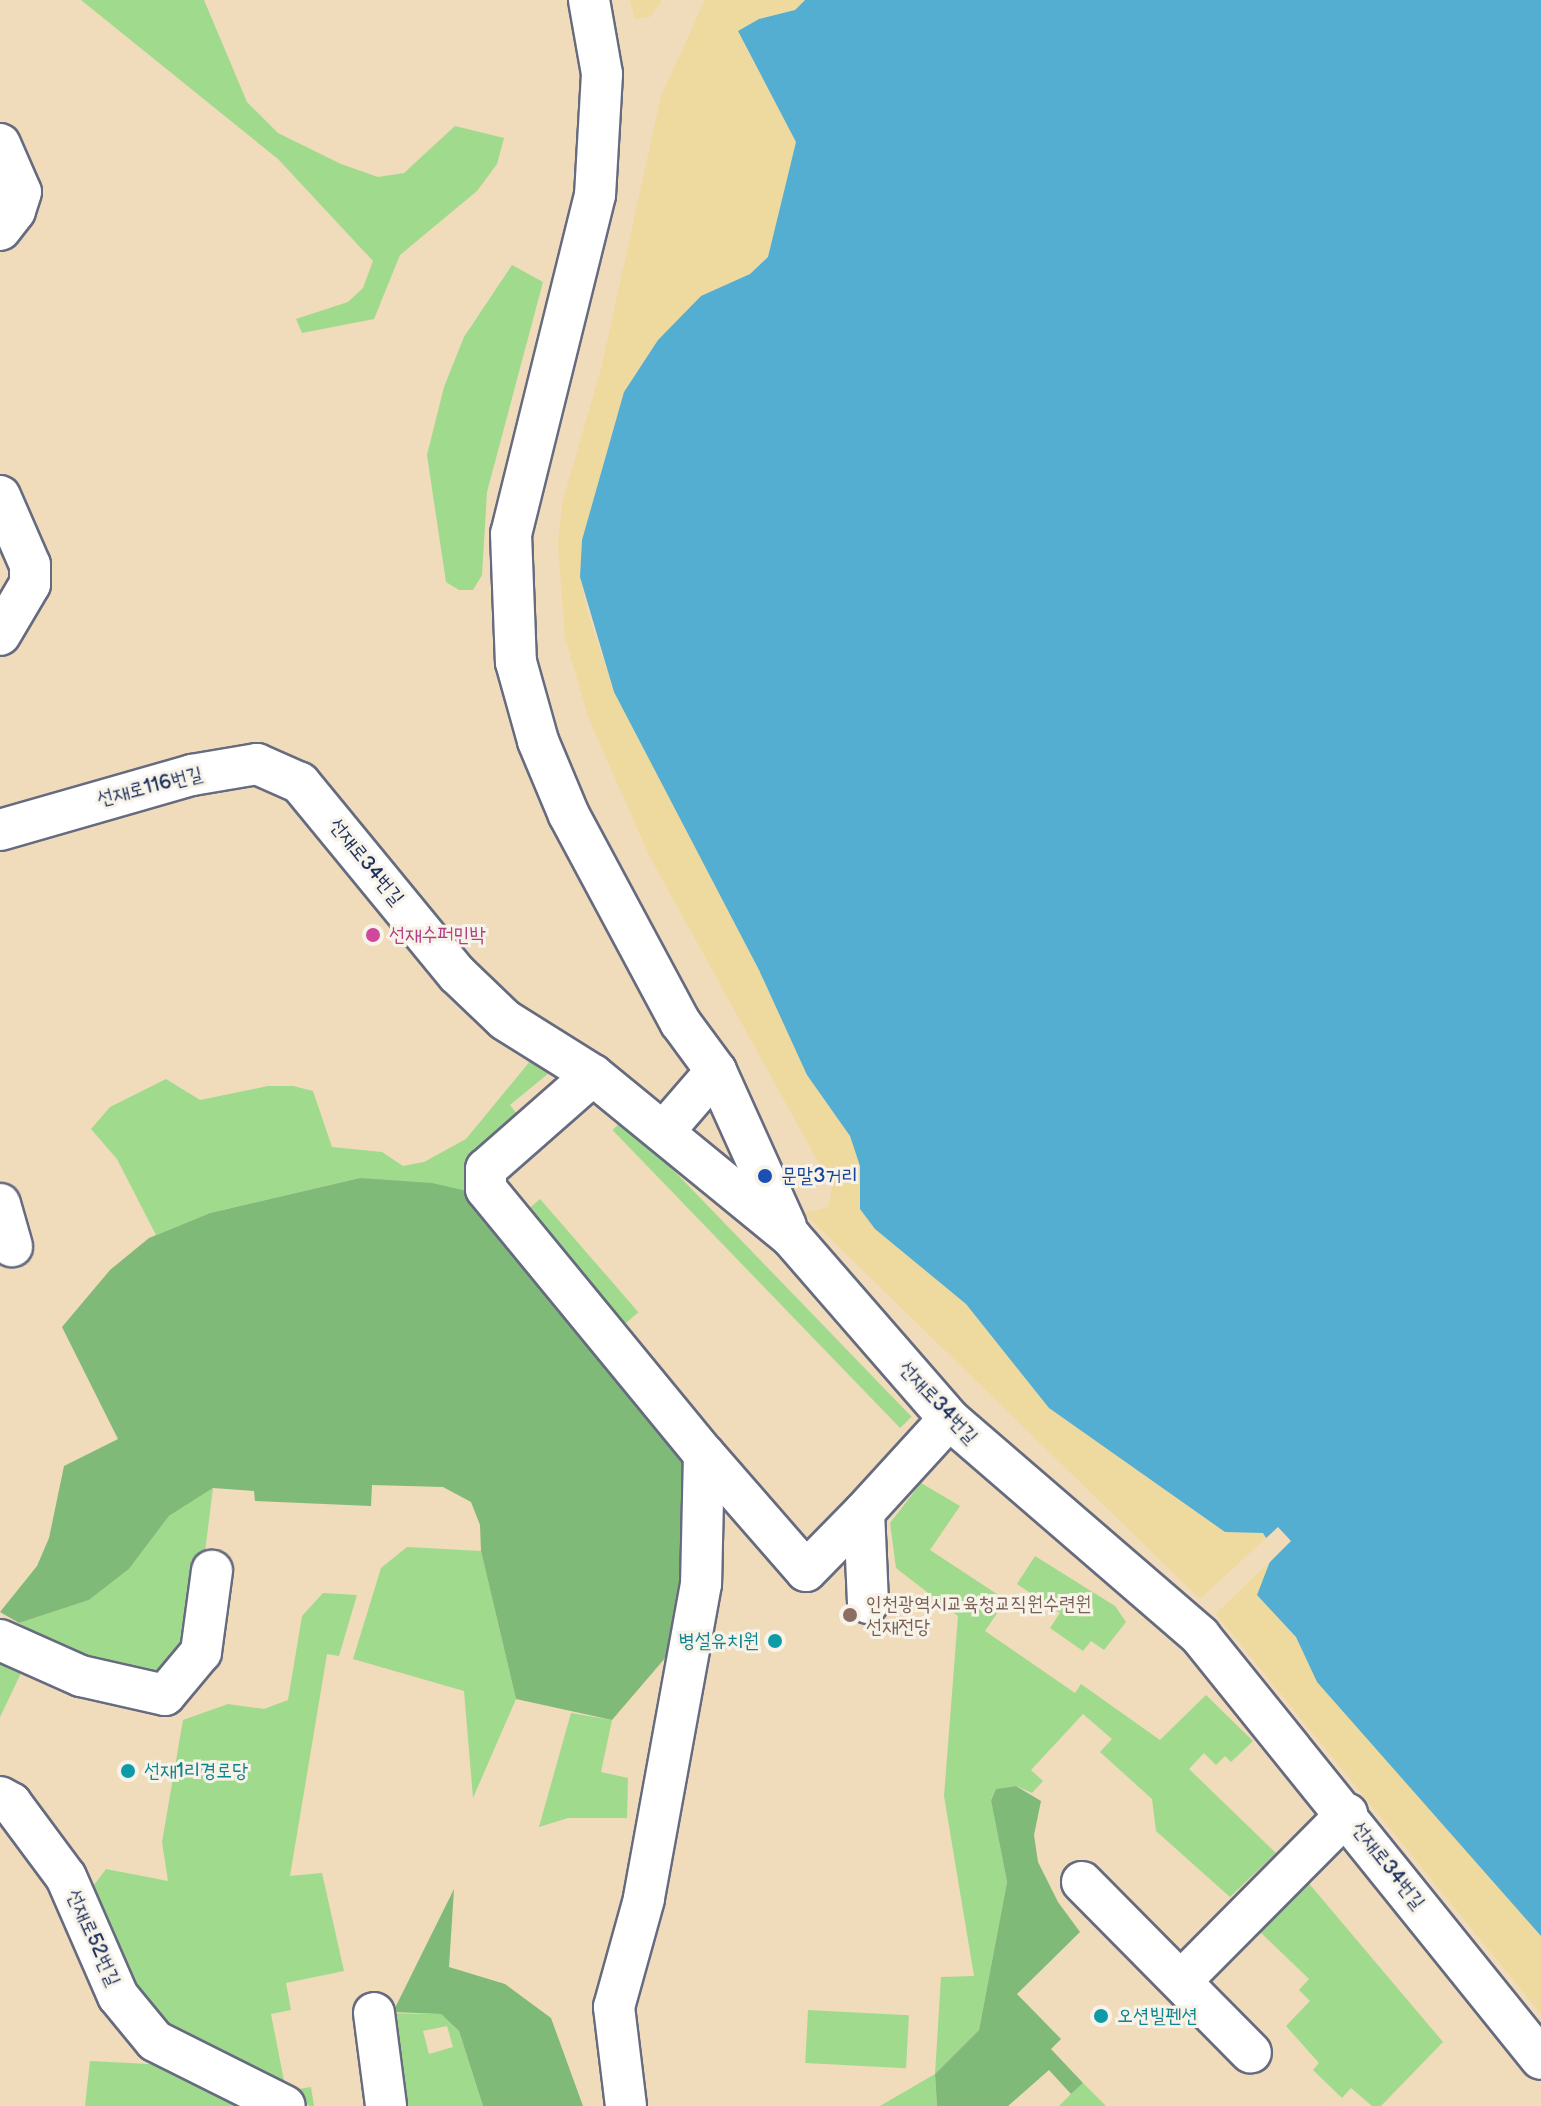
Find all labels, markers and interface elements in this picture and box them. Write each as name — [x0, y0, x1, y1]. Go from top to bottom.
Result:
street label: 선재로116번길 — [95, 762, 205, 812]
street label: 선재로34번길 — [324, 814, 408, 910]
place label: 선재수퍼민박 — [389, 923, 486, 947]
marker: 선재수퍼민박 — [364, 926, 382, 944]
place label: 문말3거리 — [781, 1164, 858, 1188]
marker: 문말3거리 — [756, 1167, 774, 1185]
street label: 선재로34번길 — [893, 1356, 983, 1450]
place label: 인천광역시교육청교직원수련원 선재전당 — [866, 1592, 1091, 1639]
marker: 인천광역시교육청교직원수련원 선재전당 — [841, 1606, 859, 1624]
place label: 병설유치원 — [679, 1629, 759, 1653]
marker: 병설유치원 — [766, 1632, 784, 1650]
place label: 선재1리경로당 — [144, 1759, 248, 1783]
marker: 선재1리경로당 — [119, 1762, 137, 1780]
street label: 선재로34번길 — [1346, 1817, 1430, 1915]
street label: 선재로52번길 — [61, 1886, 125, 1990]
place label: 오션빌펜션 — [1117, 2004, 1197, 2028]
marker: 오션빌펜션 — [1092, 2007, 1110, 2025]

